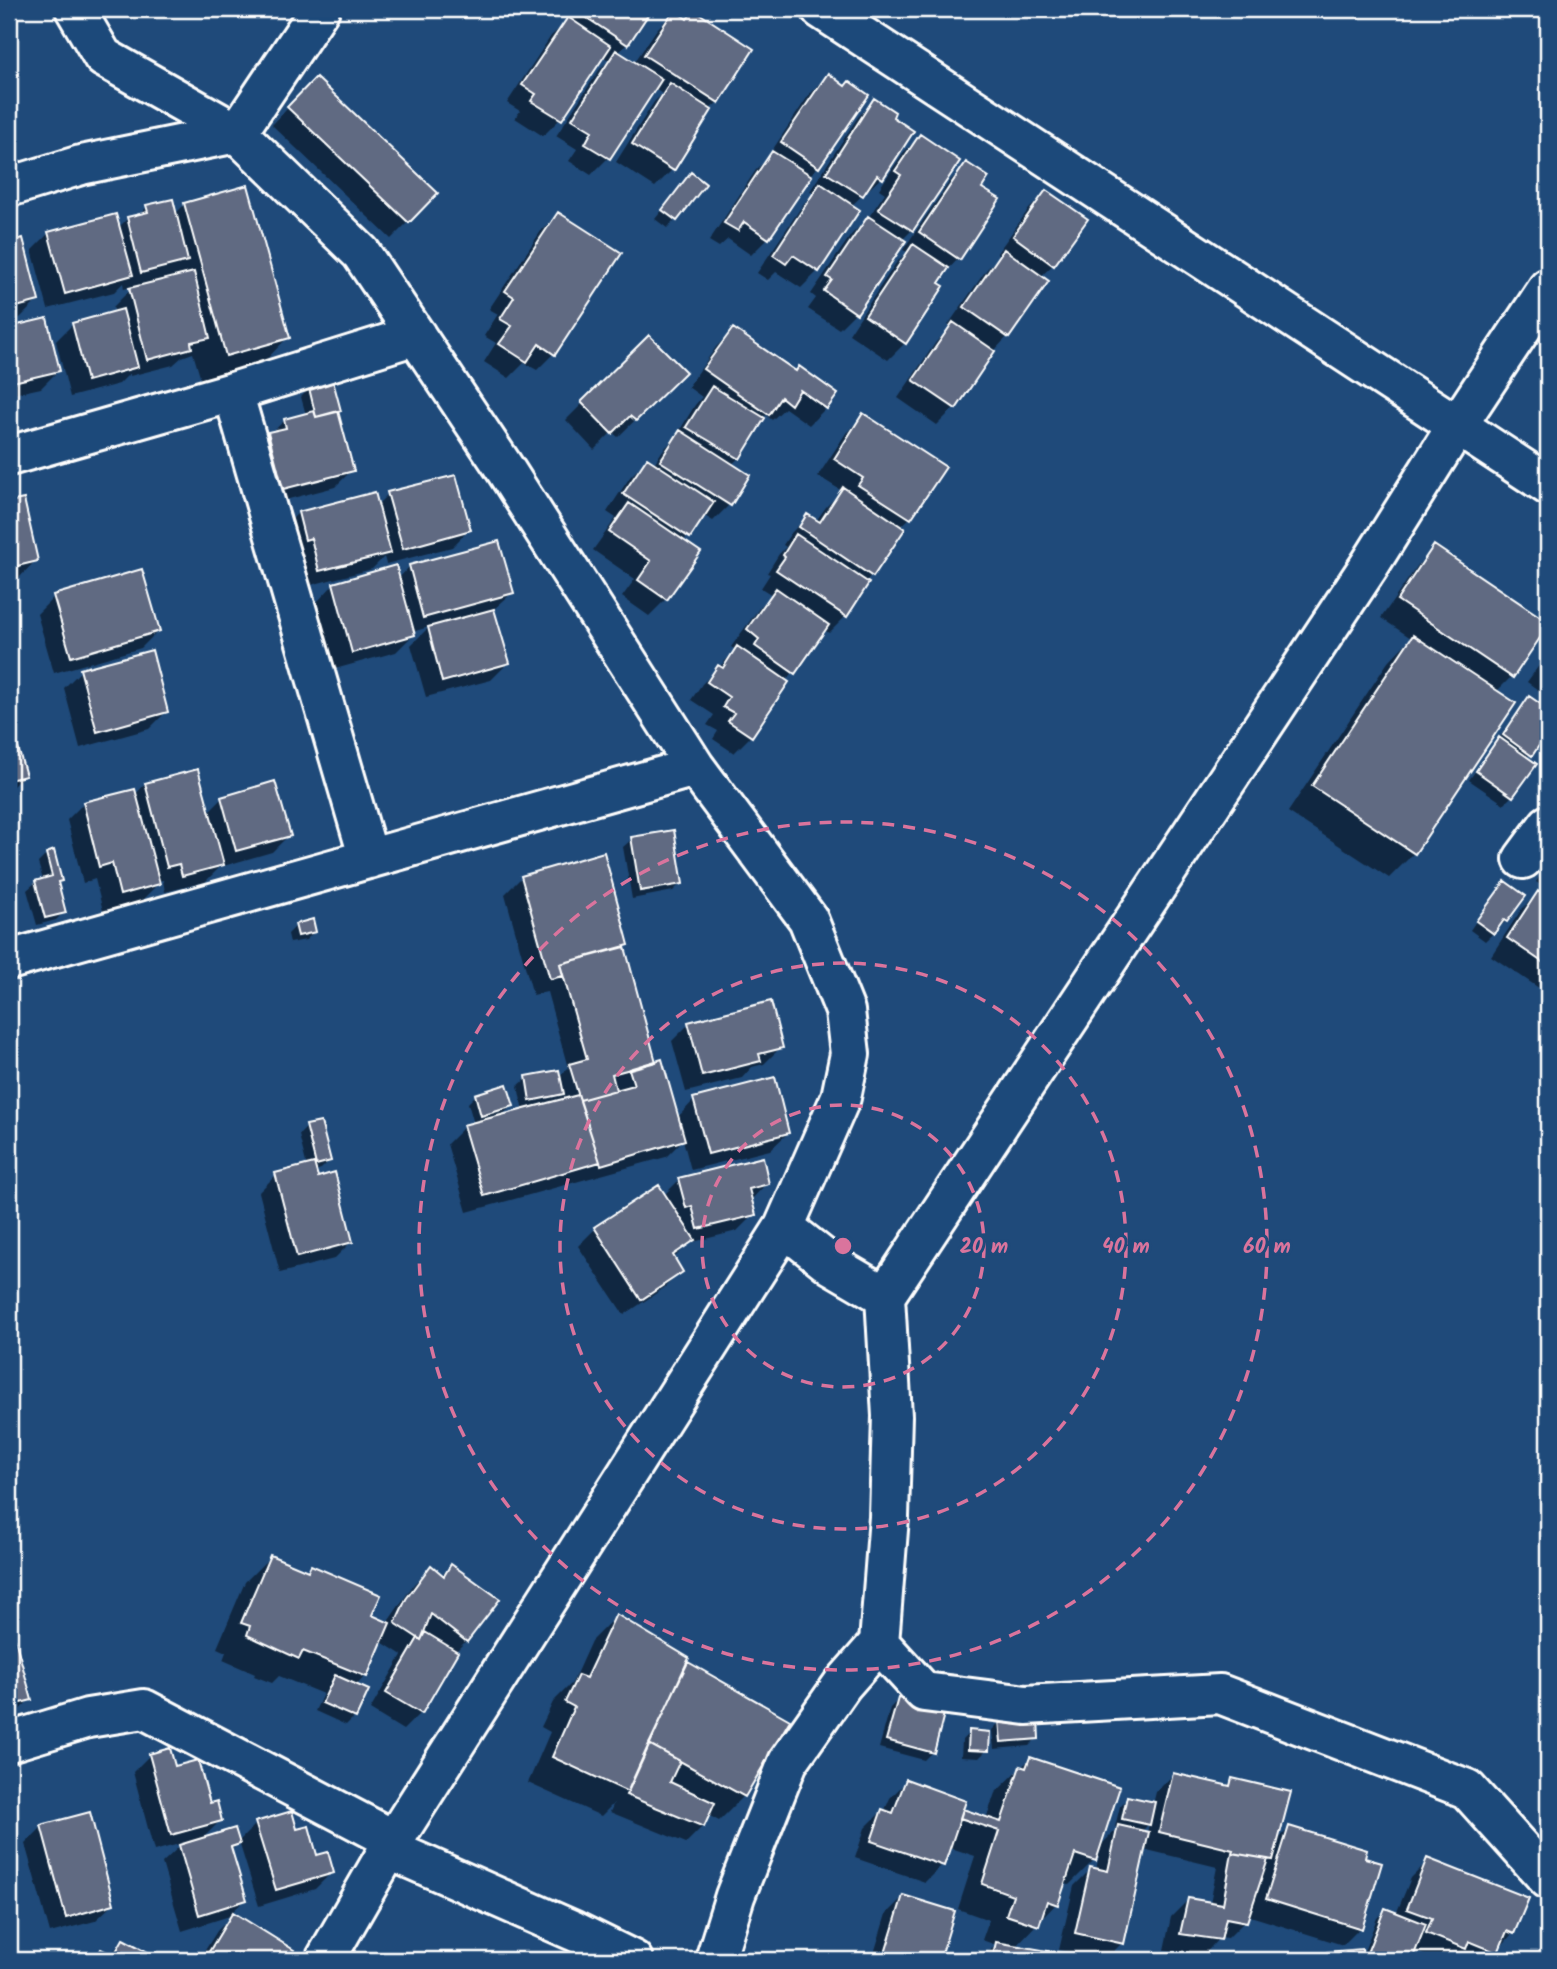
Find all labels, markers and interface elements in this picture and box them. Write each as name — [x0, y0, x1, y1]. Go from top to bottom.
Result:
text: 20 m — [960, 1231, 1008, 1264]
text: 40 m — [1102, 1231, 1150, 1264]
text: 60 m — [1243, 1231, 1291, 1264]
centre of rings — [831, 1234, 855, 1258]

